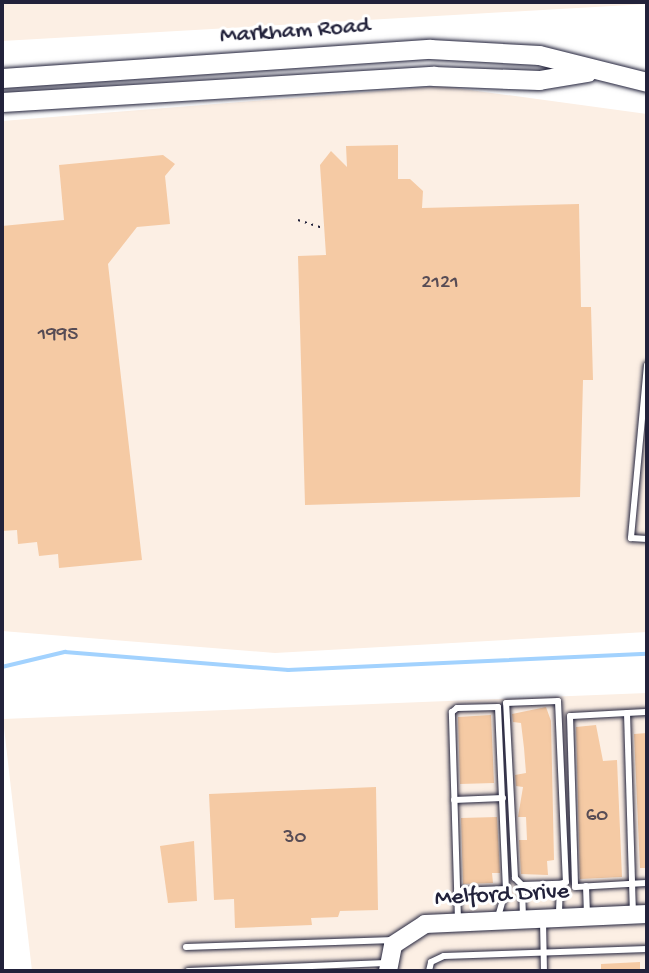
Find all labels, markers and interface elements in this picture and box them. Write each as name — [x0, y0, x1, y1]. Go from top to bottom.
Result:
street label: Markham Road — [219, 12, 371, 52]
house number: 2121 — [421, 271, 459, 297]
house number: 1995 — [38, 323, 78, 349]
house number: 60 — [586, 804, 608, 830]
house number: 30 — [284, 826, 306, 852]
street label: Melford Drive — [434, 878, 570, 914]

